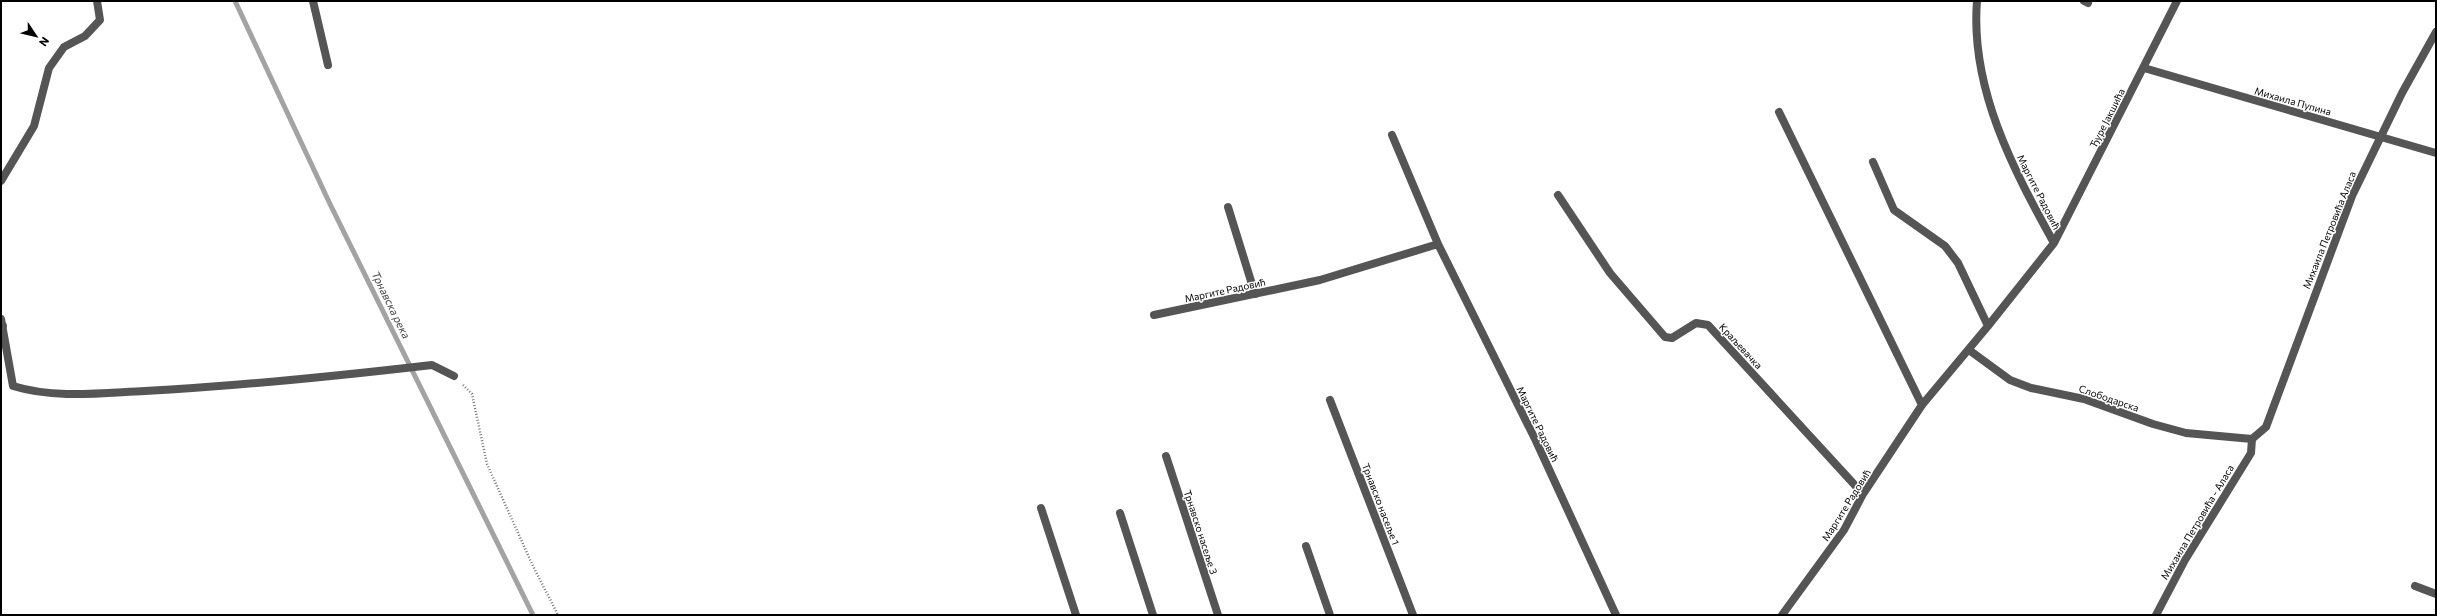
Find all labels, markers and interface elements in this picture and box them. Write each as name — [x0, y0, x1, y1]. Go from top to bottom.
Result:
north arrow — [16, 16, 56, 56]
text: N — [37, 35, 52, 49]
street label: Михаила Пупина — [2253, 84, 2333, 118]
street label: Ђуре Јакшића — [2087, 86, 2127, 150]
street label: Маргите Радовић — [2015, 153, 2063, 231]
street label: Михаила Петровића Аласа — [2300, 170, 2358, 290]
water label: Трнавска река — [370, 269, 413, 341]
street label: Маргите Радовић — [1183, 276, 1267, 304]
street label: Краљевачка — [1717, 321, 1765, 371]
street label: Слободарска — [2077, 382, 2141, 414]
street label: Маргите Радовић — [1515, 384, 1561, 464]
street label: Трнавско насеље 1 — [1360, 461, 1402, 547]
street label: Михаила Петровића - Аласа — [2158, 462, 2236, 582]
street label: Маргите Радовић — [1819, 467, 1873, 543]
street label: Трнавско насеље 3 — [1182, 488, 1220, 576]

